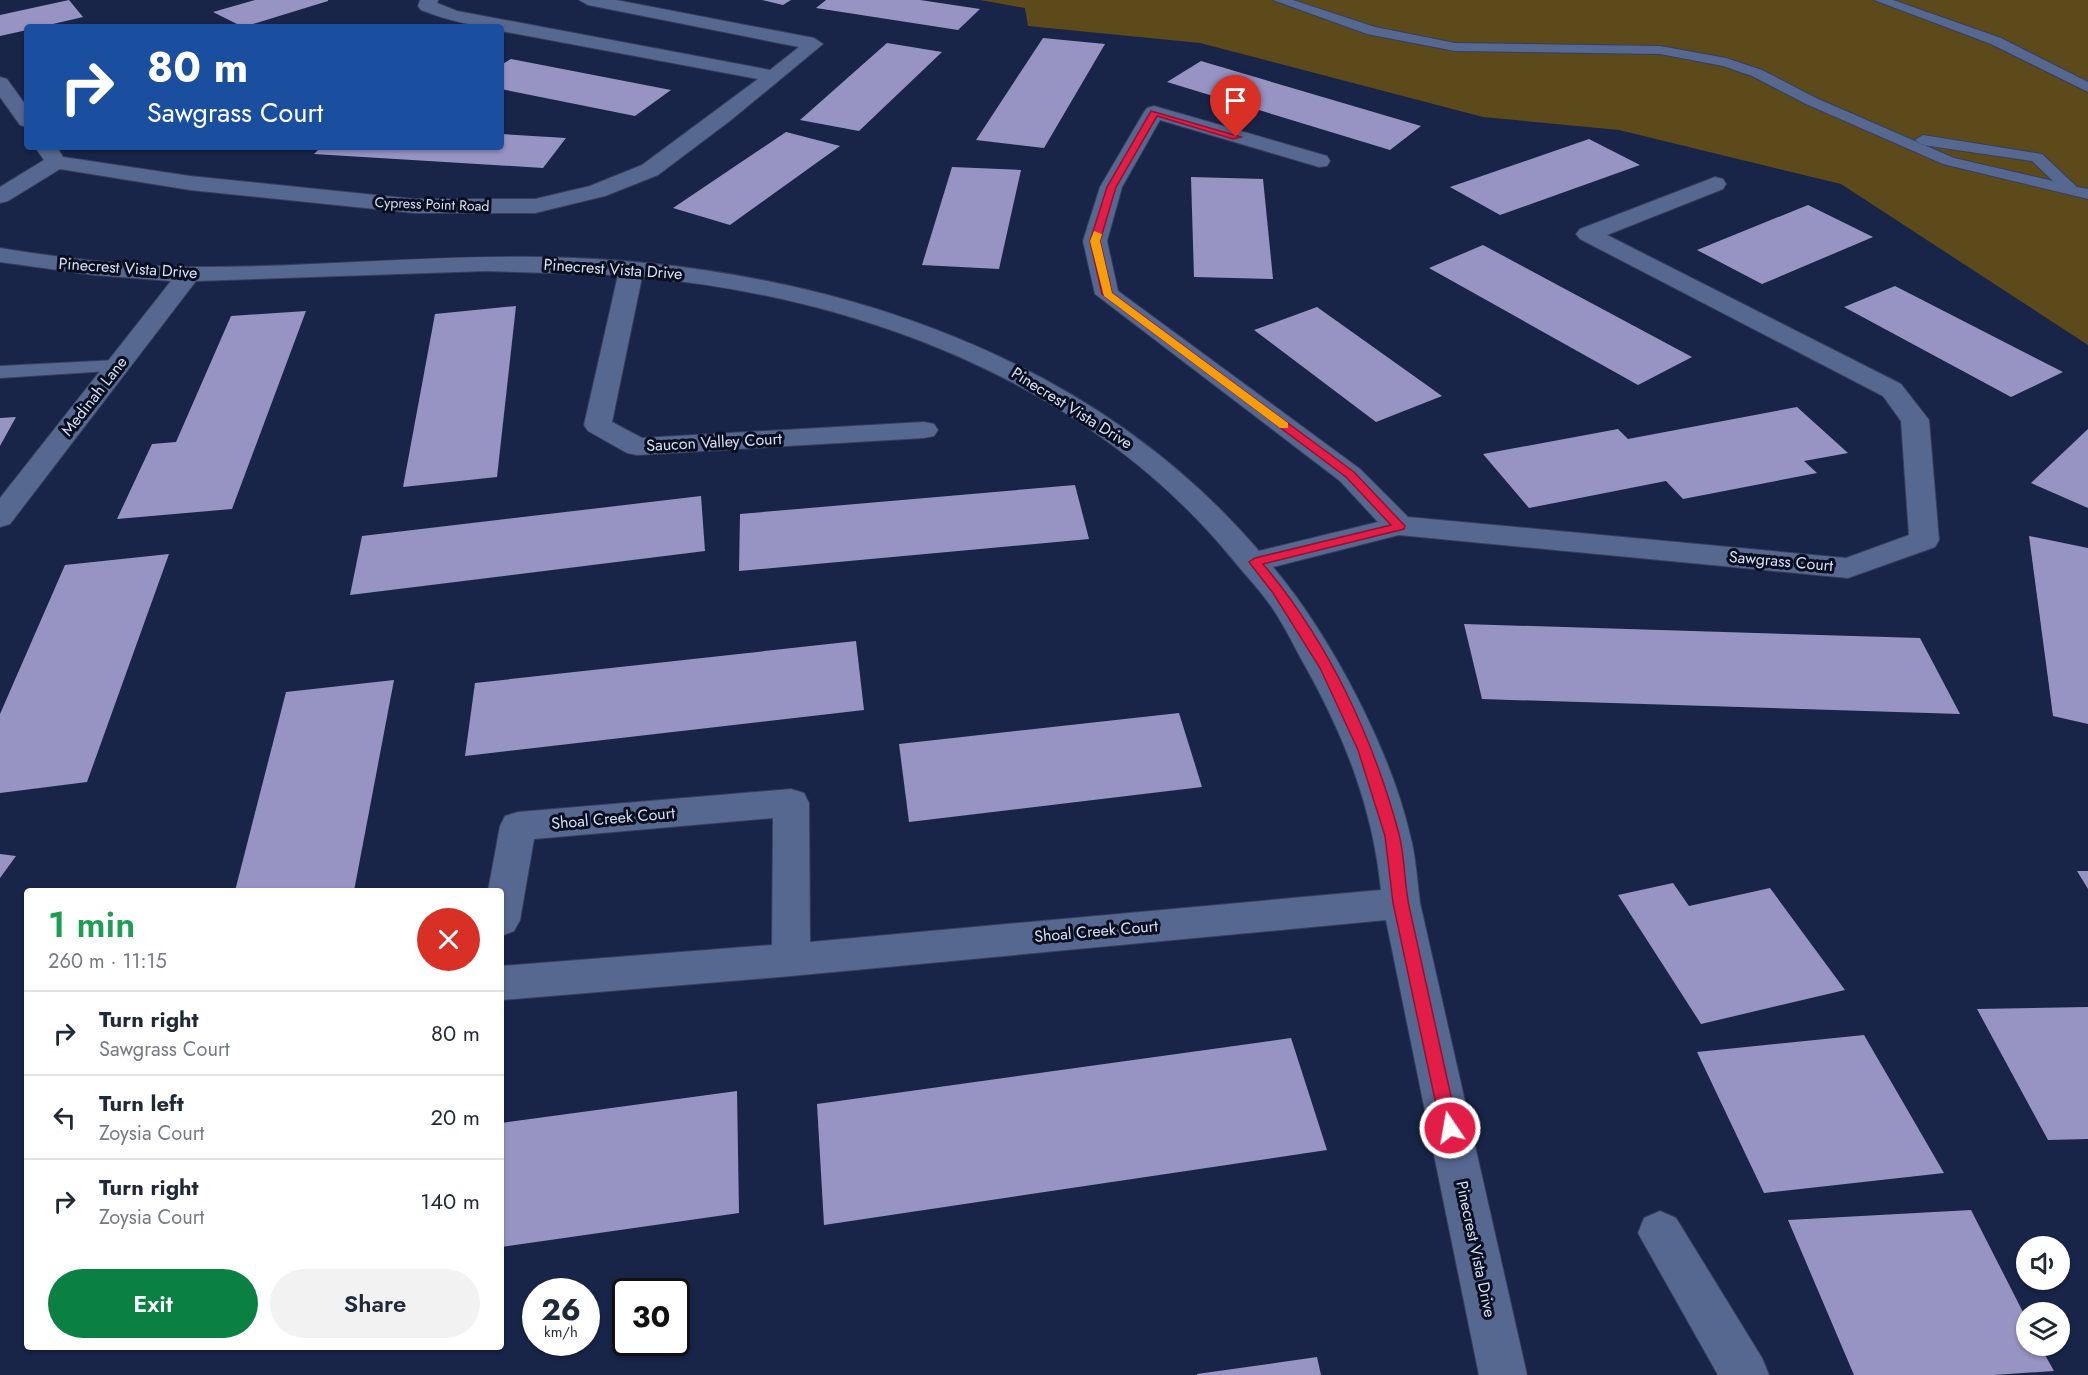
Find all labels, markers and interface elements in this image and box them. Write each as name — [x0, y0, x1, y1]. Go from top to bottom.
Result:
text: 80 m — [147, 37, 248, 98]
icon: right — [48, 48, 126, 126]
pin — [1210, 75, 1261, 137]
icon: arrive — [1219, 84, 1252, 117]
text: Sawgrass Court — [147, 93, 323, 132]
street label: Cypress Point Road — [374, 192, 490, 216]
street label: Pinecrest Vista Drive — [58, 252, 198, 284]
street label: Pinecrest Vista Drive — [543, 253, 683, 285]
street label: Medinah Lane — [56, 351, 132, 441]
street label: Pinecrest Vista Drive — [1007, 361, 1137, 455]
street label: Saucon Valley Court — [646, 427, 783, 457]
street label: Sawgrass Court — [1728, 545, 1834, 577]
street label: Shoal Creek Court — [550, 801, 676, 835]
text: 1 min — [48, 898, 135, 950]
button: close — [417, 908, 480, 971]
street label: Shoal Creek Court — [1033, 914, 1159, 948]
text: 260 m · 11:15 — [48, 947, 167, 976]
text: Turn right — [99, 1003, 199, 1035]
icon: right — [48, 1017, 81, 1050]
text: 80 m — [431, 1017, 480, 1049]
text: Sawgrass Court — [99, 1035, 230, 1064]
text: Turn left — [99, 1087, 184, 1119]
position arrow — [1418, 1096, 1482, 1160]
icon: left — [48, 1101, 81, 1134]
text: 20 m — [431, 1101, 480, 1133]
text: Zoysia Court — [99, 1119, 204, 1148]
text: Turn right — [99, 1171, 199, 1203]
street label: Pinecrest Vista Drive — [1450, 1179, 1502, 1319]
icon: right — [48, 1185, 81, 1218]
text: 140 m — [420, 1185, 480, 1217]
text: Zoysia Court — [99, 1203, 204, 1232]
map controls — [2016, 1236, 2070, 1356]
button: sound — [2016, 1236, 2070, 1290]
button: Exit — [48, 1269, 258, 1338]
button: Share — [270, 1269, 480, 1338]
speed limit sign: 30 — [612, 1278, 690, 1356]
text: 26 — [541, 1288, 581, 1331]
button: layers — [2016, 1302, 2070, 1356]
text: km/h — [544, 1321, 578, 1343]

